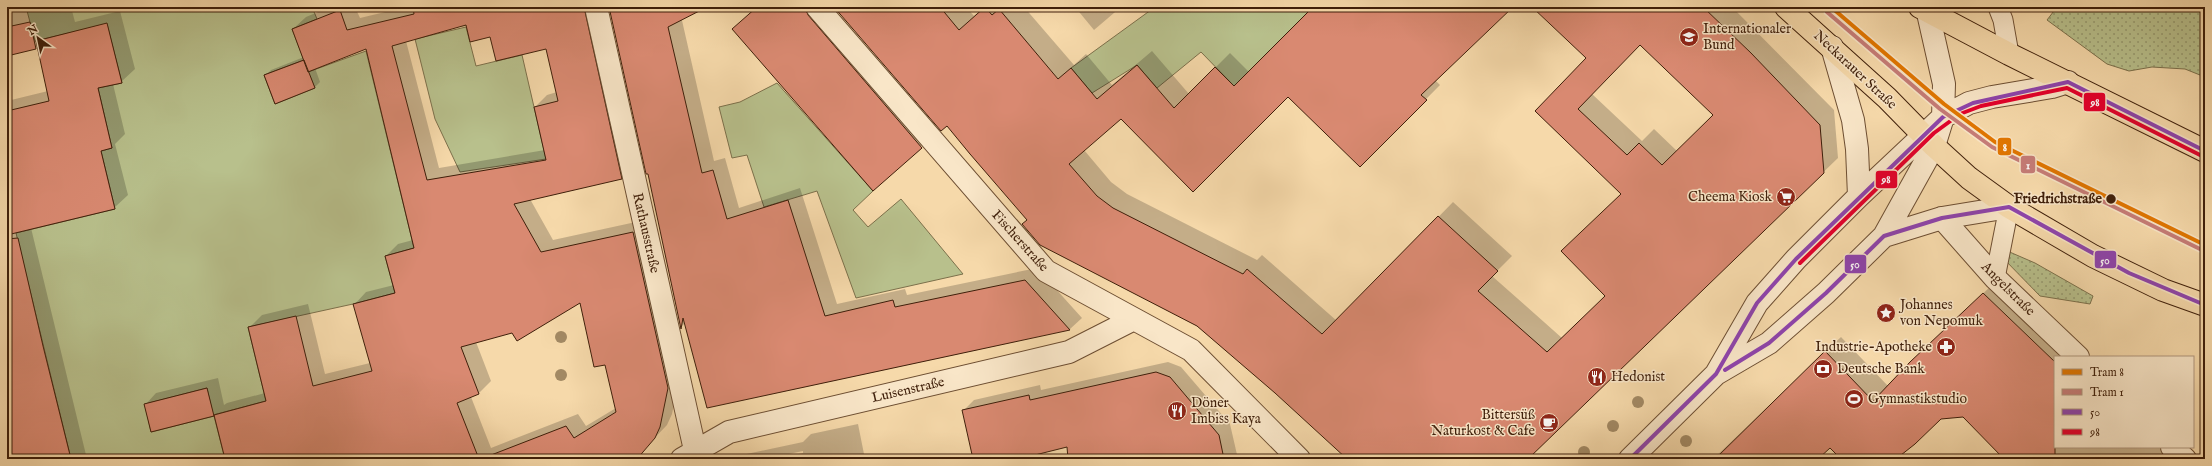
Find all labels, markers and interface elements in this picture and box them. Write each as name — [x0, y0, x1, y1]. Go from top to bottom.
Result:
north arrow — [18, 18, 58, 58]
place label: Internationaler Bund — [1703, 20, 1791, 54]
text: N — [24, 22, 41, 39]
school or university icon: Internationaler Bund — [1678, 26, 1700, 48]
street label: Neckarauer Straße — [1810, 27, 1901, 114]
line badge: 98 — [2083, 92, 2106, 112]
text: 98 — [2089, 96, 2100, 110]
line badge: 8 — [1997, 137, 2012, 156]
text: 8 — [2003, 141, 2007, 155]
line badge: 1 — [2020, 155, 2036, 174]
text: 1 — [2026, 159, 2030, 173]
line badge: 98 — [1875, 170, 1898, 189]
text: 98 — [1880, 173, 1891, 187]
supermarket icon: Cheema Kiosk — [1775, 186, 1797, 208]
place label: Cheema Kiosk — [1688, 188, 1773, 206]
place label: Friedrichstraße — [2014, 190, 2103, 208]
street label: Rathausstraße — [628, 191, 664, 275]
marker: Friedrichstraße — [2104, 192, 2118, 206]
street label: Fischerstraße — [988, 206, 1053, 276]
line badge: 50 — [2094, 250, 2117, 269]
line badge: 50 — [1844, 254, 1867, 274]
text: 50 — [2100, 254, 2110, 268]
street label: Angelstraße — [1976, 257, 2039, 320]
text: 50 — [1850, 258, 1860, 272]
place label: Johannes von Nepomuk — [1898, 296, 1983, 330]
place icon: Johannes von Nepomuk — [1875, 302, 1897, 324]
pharmacy icon: Industrie-Apotheke — [1935, 336, 1957, 358]
place label: Industrie-Apotheke — [1815, 338, 1933, 356]
legend — [2054, 356, 2194, 448]
bank icon: Deutsche Bank — [1812, 358, 1834, 380]
place label: Deutsche Bank — [1837, 360, 1925, 378]
text: Tram 8 — [2090, 365, 2124, 380]
restaurant icon: Hedonist — [1586, 366, 1608, 388]
place label: Hedonist — [1611, 368, 1665, 386]
street label: Luisenstraße — [870, 373, 947, 407]
text: Tram 1 — [2090, 385, 2124, 400]
sports icon: Gymnastikstudio — [1843, 388, 1865, 410]
place label: Gymnastikstudio — [1868, 390, 1967, 408]
place label: Döner Imbiss Kaya — [1191, 394, 1262, 428]
restaurant icon: Döner Imbiss Kaya — [1166, 400, 1188, 422]
text: 50 — [2090, 405, 2100, 420]
place label: Bittersüß Naturkost & Cafe — [1431, 406, 1536, 440]
cafe icon: Bittersüß Naturkost & Cafe — [1538, 412, 1560, 434]
text: 98 — [2089, 425, 2100, 440]

